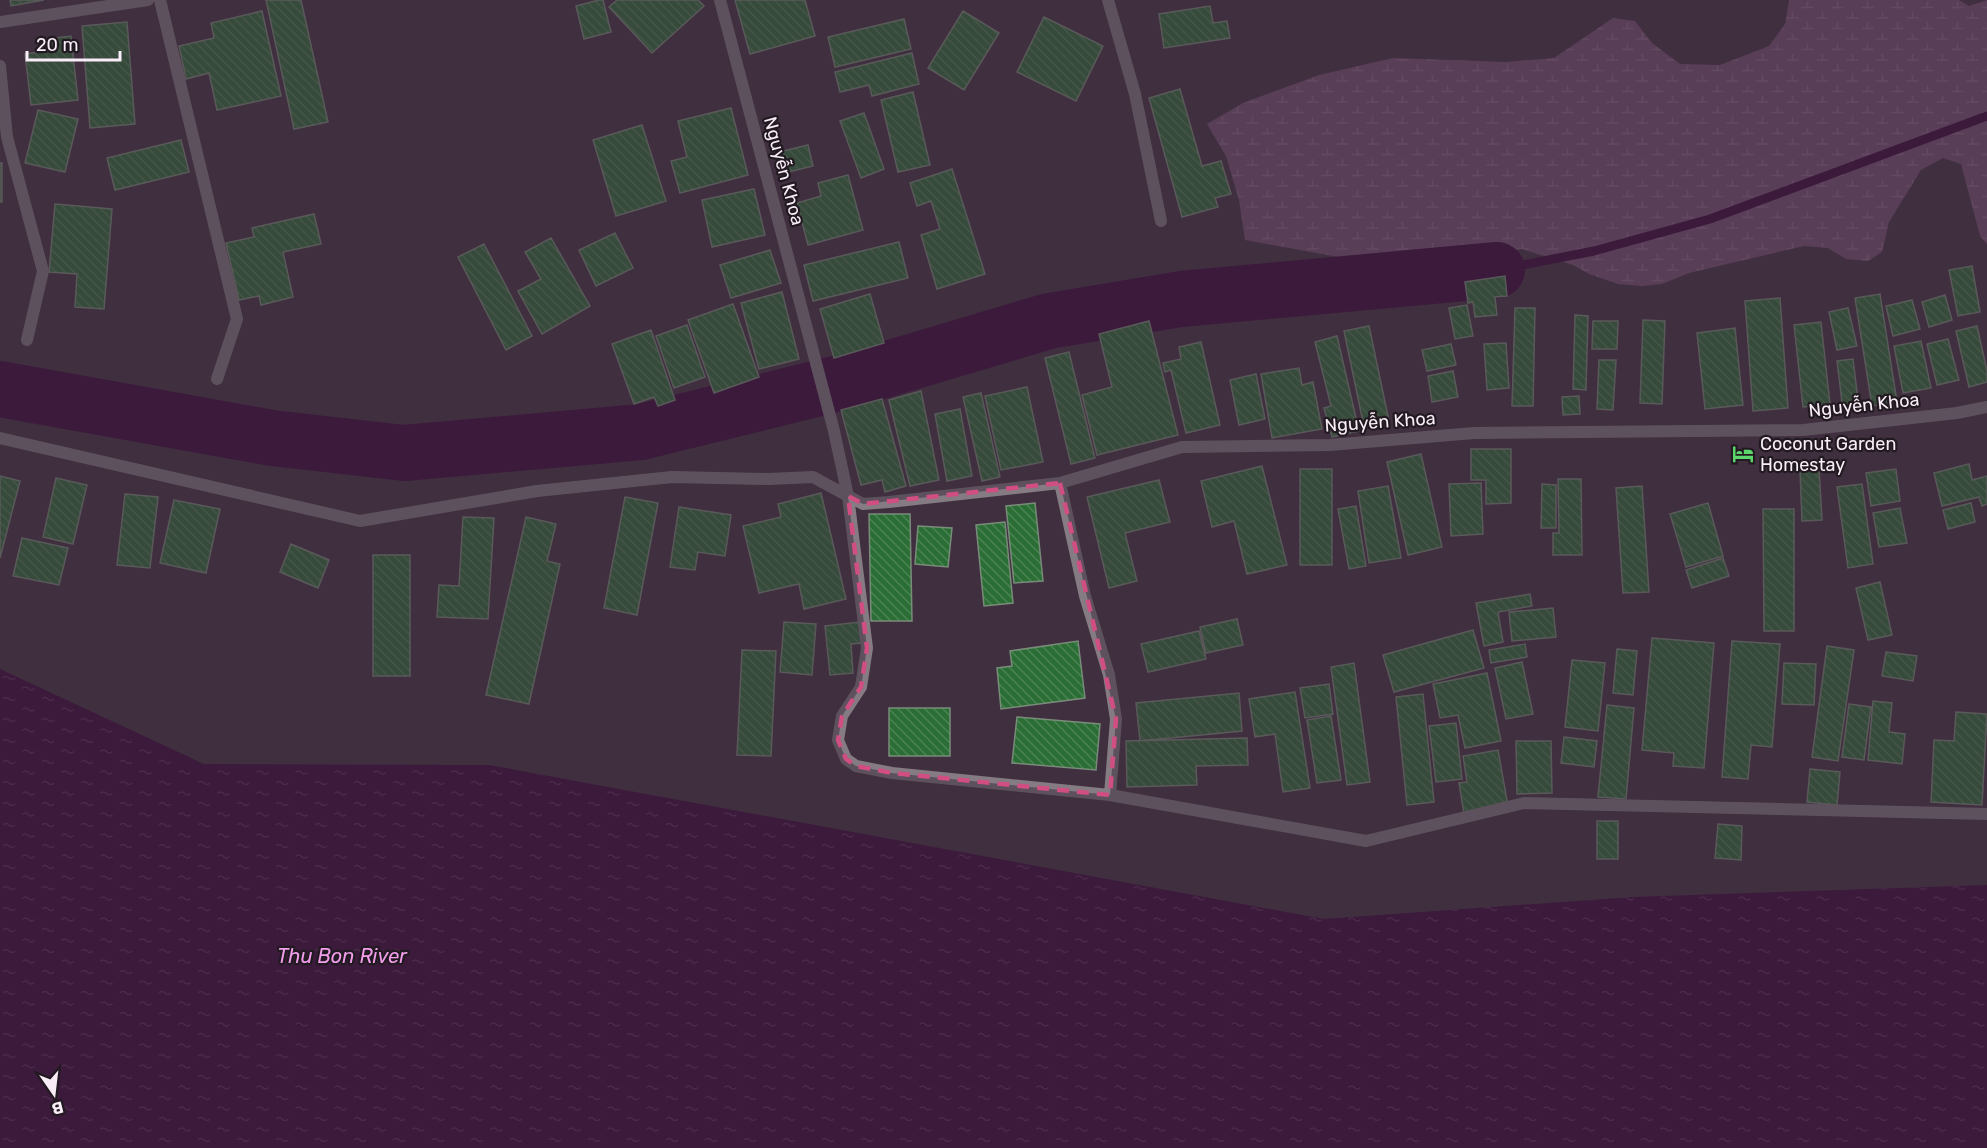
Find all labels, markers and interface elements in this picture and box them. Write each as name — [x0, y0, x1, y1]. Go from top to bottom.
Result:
scale bar — [27, 24, 120, 62]
text: 20 m — [36, 34, 78, 56]
street label: Nguyễn Khoa — [759, 114, 810, 228]
street label: Nguyễn Khoa — [1807, 387, 1920, 422]
street label: Nguyễn Khoa — [1324, 406, 1436, 437]
place label: Coconut Garden Homestay — [1760, 433, 1896, 476]
hotel icon: Coconut Garden Homestay — [1731, 442, 1755, 466]
water label: Thu Bon River — [277, 944, 408, 968]
north arrow — [24, 1064, 84, 1124]
text: B — [50, 1097, 65, 1119]

